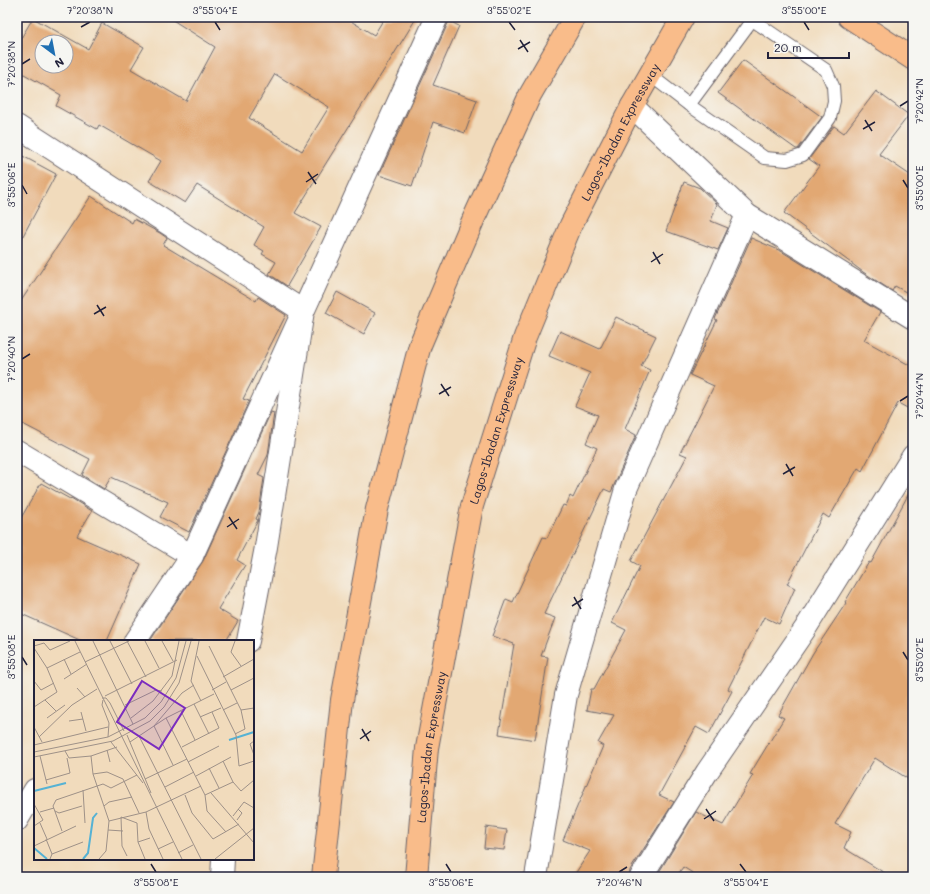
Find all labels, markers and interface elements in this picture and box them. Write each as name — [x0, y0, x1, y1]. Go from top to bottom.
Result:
text: 7°20'38"N — [67, 3, 113, 17]
text: 3°55'04"E — [193, 3, 238, 17]
text: 3°55'02"E — [487, 3, 532, 17]
text: 3°55'00"E — [781, 3, 827, 17]
north arrow — [34, 34, 74, 74]
scale bar — [768, 34, 849, 60]
text: 20 m — [774, 39, 802, 55]
text: 7°20'38"N — [4, 41, 18, 87]
text: N — [52, 54, 67, 71]
street label: Lagos-Ibadan Expressway — [577, 60, 663, 203]
text: 7°20'42"N — [912, 78, 926, 124]
text: 3°55'06"E — [4, 162, 18, 208]
text: 3°55'00"E — [912, 165, 926, 211]
text: 7°20'40"N — [4, 336, 18, 382]
street label: Lagos-Ibadan Expressway — [465, 355, 526, 506]
text: 7°20'44"N — [912, 373, 926, 419]
text: 3°55'08"E — [4, 634, 18, 680]
text: 3°55'02"E — [912, 637, 926, 682]
inset map — [34, 640, 254, 860]
street label: Lagos-Ibadan Expressway — [413, 670, 449, 824]
text: 3°55'08"E — [133, 875, 179, 889]
text: 3°55'06"E — [428, 875, 474, 889]
text: 7°20'46"N — [596, 875, 642, 889]
text: 3°55'04"E — [724, 875, 769, 889]

